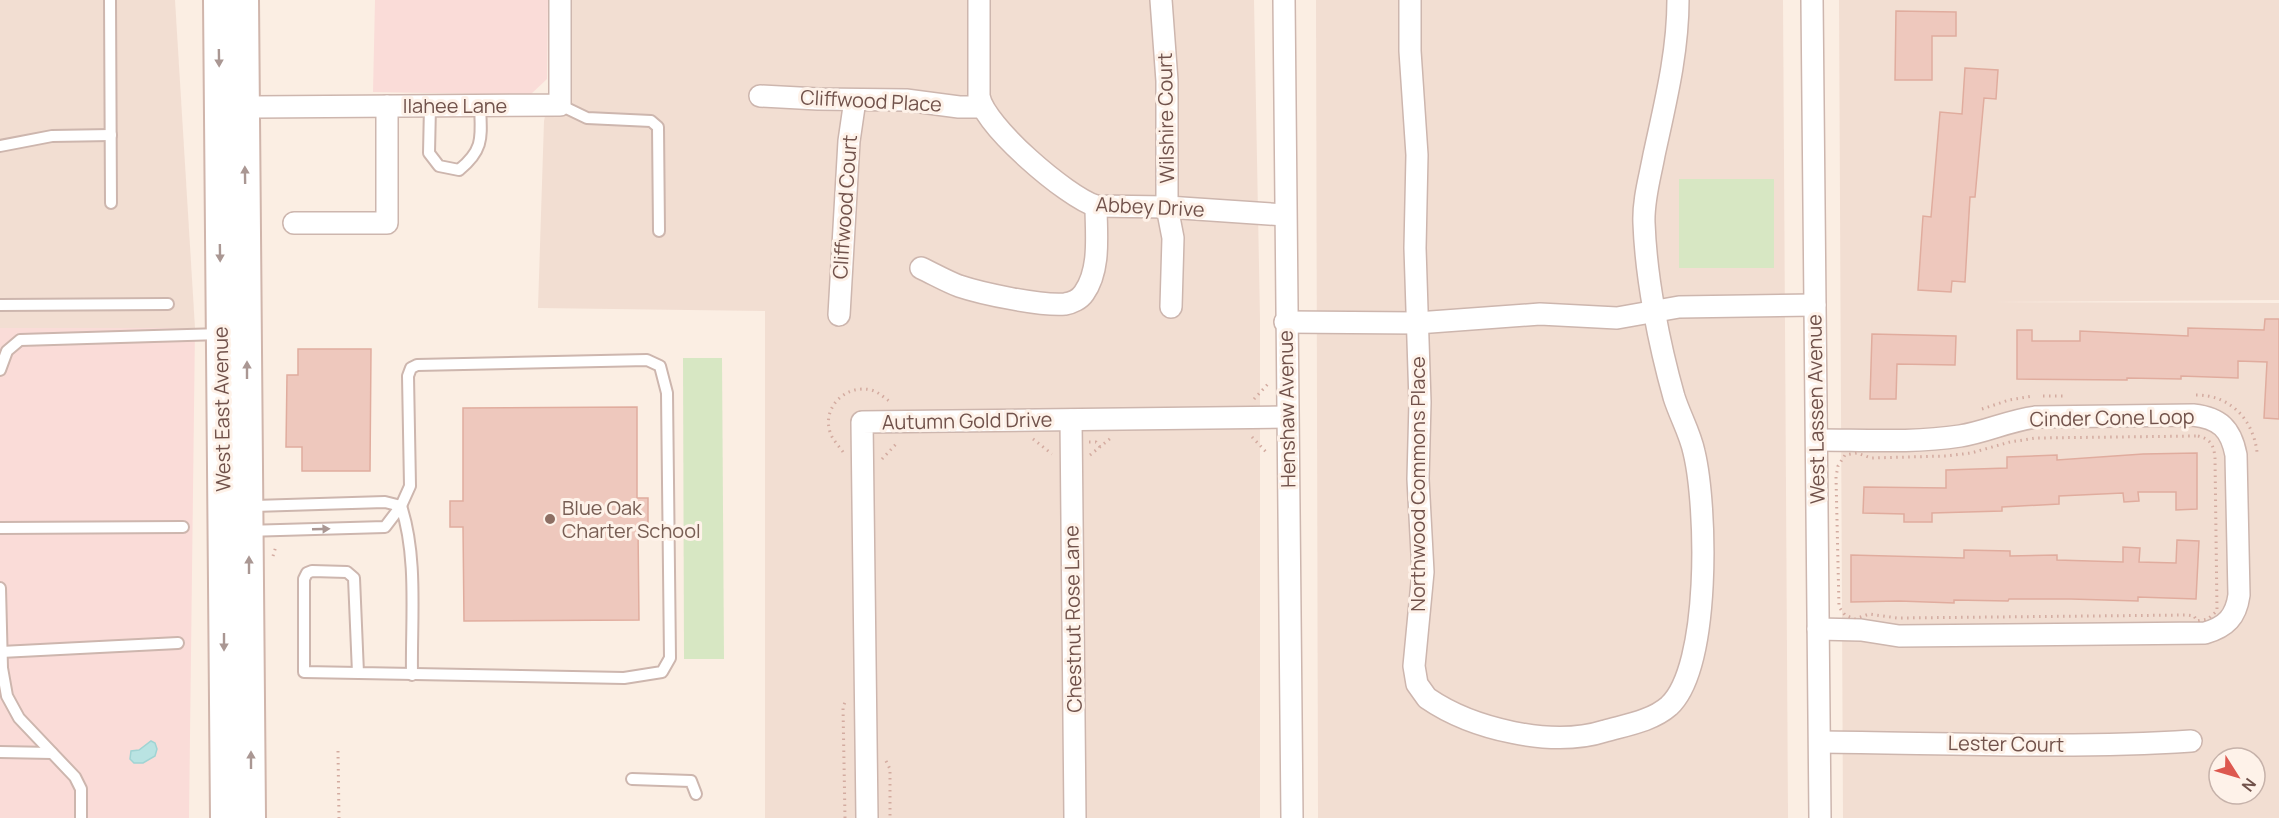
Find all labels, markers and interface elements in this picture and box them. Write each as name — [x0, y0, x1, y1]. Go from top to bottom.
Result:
one-way arrow — [214, 49, 223, 68]
street label: Wilshire Court — [1151, 52, 1180, 184]
street label: Cliffwood Place — [800, 83, 942, 118]
street label: Ilahee Lane — [403, 92, 507, 119]
street label: Cliffwood Court — [826, 134, 863, 280]
one-way arrow — [241, 165, 250, 184]
street label: Abbey Drive — [1095, 190, 1205, 223]
one-way arrow — [215, 244, 225, 263]
street label: West Lassen Avenue — [1800, 314, 1831, 504]
street label: West East Avenue — [207, 326, 236, 492]
street label: Henshaw Avenue — [1272, 330, 1301, 488]
street label: Northwood Commons Place — [1404, 356, 1431, 612]
one-way arrow — [242, 360, 252, 379]
street label: Cinder Cone Loop — [2029, 403, 2195, 432]
street label: Autumn Gold Drive — [882, 406, 1052, 435]
place label: Blue Oak Charter School — [562, 494, 701, 544]
marker: Blue Oak Charter School — [543, 512, 557, 526]
one-way arrow — [312, 524, 331, 533]
street label: Chestnut Rose Lane — [1057, 525, 1088, 713]
one-way arrow — [244, 555, 254, 574]
one-way arrow — [219, 632, 229, 651]
street label: Lester Court — [1948, 729, 2064, 758]
north arrow — [2207, 746, 2267, 806]
one-way arrow — [246, 750, 255, 769]
text: N — [2237, 774, 2261, 796]

